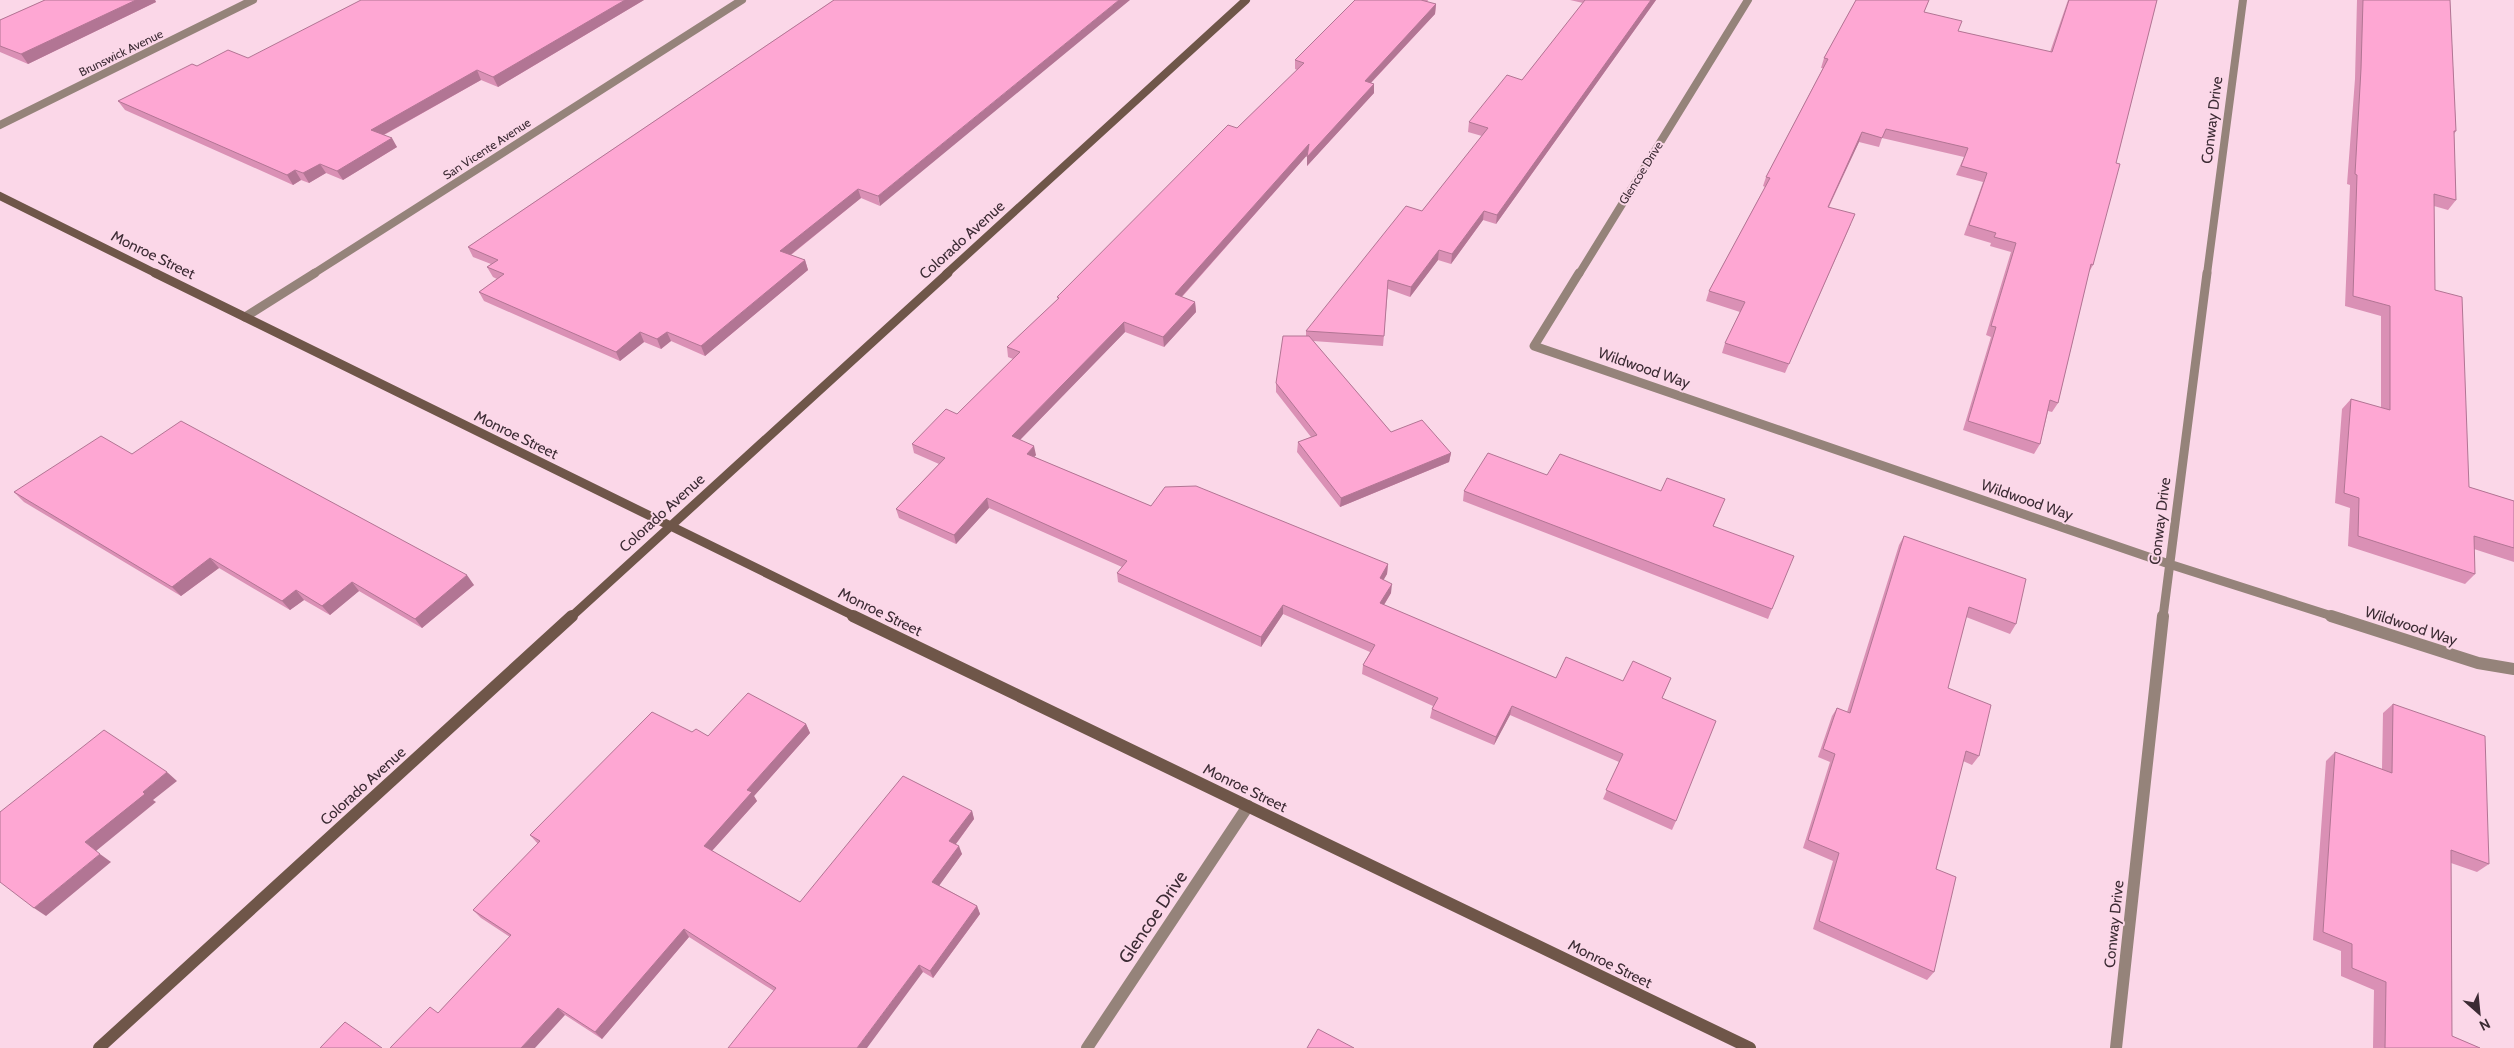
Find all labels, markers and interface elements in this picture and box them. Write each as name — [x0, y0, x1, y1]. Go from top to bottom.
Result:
street label: Brunswick Avenue — [76, 26, 165, 79]
street label: Conway Drive — [2198, 75, 2226, 165]
street label: San Vicente Avenue — [440, 115, 533, 183]
street label: Glencoe Drive — [1615, 139, 1666, 207]
street label: Colorado Avenue — [916, 197, 1009, 283]
street label: Monroe Street — [108, 227, 198, 283]
street label: Wildwood Way — [1596, 344, 1693, 392]
street label: Monroe Street — [471, 407, 561, 463]
street label: Colorado Avenue — [616, 470, 709, 556]
street label: Wildwood Way — [1979, 476, 2076, 524]
street label: Conway Drive — [2146, 476, 2174, 566]
street label: Monroe Street — [835, 584, 925, 640]
street label: Wildwood Way — [2362, 603, 2460, 650]
street label: Colorado Avenue — [317, 743, 410, 829]
street label: Monroe Street — [1200, 760, 1290, 816]
street label: Glencoe Drive — [1114, 866, 1192, 968]
street label: Conway Drive — [2100, 879, 2128, 969]
street label: Monroe Street — [1565, 936, 1655, 992]
north arrow — [2454, 988, 2504, 1038]
text: N — [2476, 1014, 2493, 1035]

